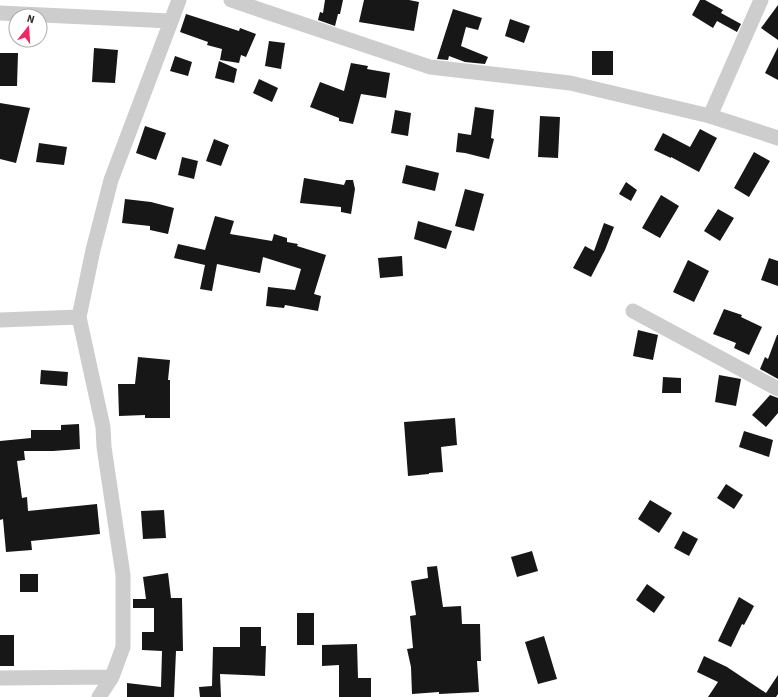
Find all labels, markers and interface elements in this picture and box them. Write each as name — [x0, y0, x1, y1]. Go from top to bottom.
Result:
north arrow — [8, 8, 48, 48]
text: N — [25, 11, 36, 27]

